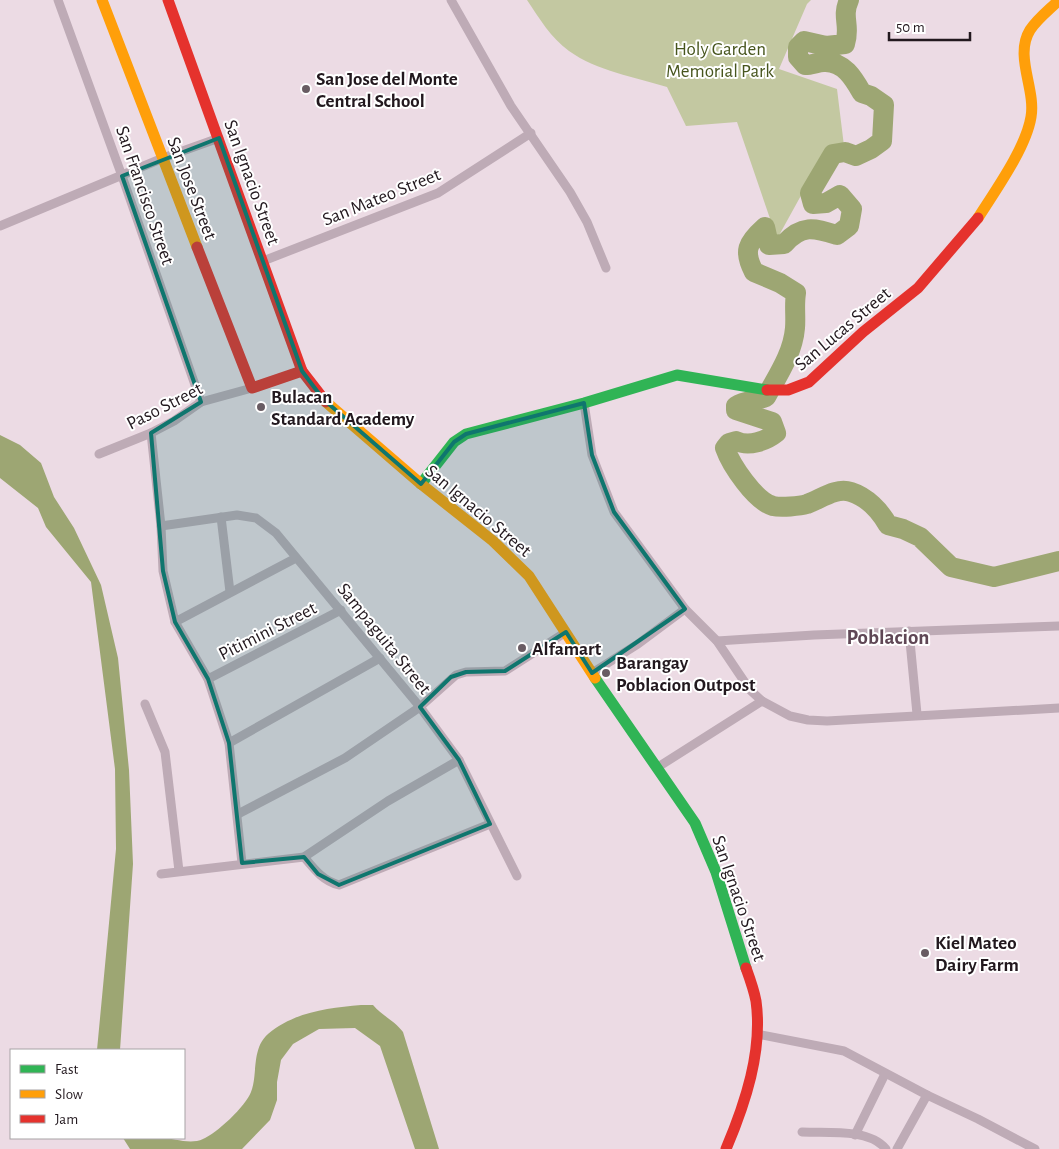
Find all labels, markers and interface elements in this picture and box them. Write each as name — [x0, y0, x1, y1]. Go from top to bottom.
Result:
scale bar — [889, 10, 970, 42]
text: 50 m — [896, 20, 925, 35]
park label: Holy Garden Memorial Park — [666, 40, 774, 81]
place label: San Jose del Monte Central School — [316, 70, 458, 111]
marker: San Jose del Monte Central School — [300, 83, 312, 95]
street label: San Ignacio Street — [220, 117, 283, 248]
street label: San Francisco Street — [112, 124, 177, 267]
street label: San Jose Street — [163, 134, 220, 243]
street label: San Mateo Street — [320, 165, 443, 230]
street label: San Lucas Street — [791, 284, 894, 375]
street label: Paso Street — [124, 379, 206, 434]
place label: Bulacan Standard Academy — [271, 388, 415, 429]
marker: Bulacan Standard Academy — [255, 401, 267, 413]
street label: San Ignacio Street — [422, 462, 535, 561]
street label: Sampaguita Street — [333, 580, 434, 698]
street label: Pitimini Street — [216, 599, 320, 664]
district label: Poblacion — [847, 627, 929, 648]
place label: Alfamart — [532, 640, 602, 659]
marker: Alfamart — [516, 642, 528, 654]
place label: Barangay Poblacion Outpost — [616, 654, 756, 695]
marker: Barangay Poblacion Outpost — [600, 667, 612, 679]
street label: San Ignacio Street — [708, 833, 769, 964]
place label: Kiel Mateo Dairy Farm — [935, 934, 1019, 975]
marker: Kiel Mateo Dairy Farm — [919, 947, 931, 959]
legend — [10, 1049, 185, 1139]
text: Fast — [55, 1062, 79, 1077]
text: Slow — [55, 1087, 83, 1102]
text: Jam — [55, 1112, 78, 1127]

